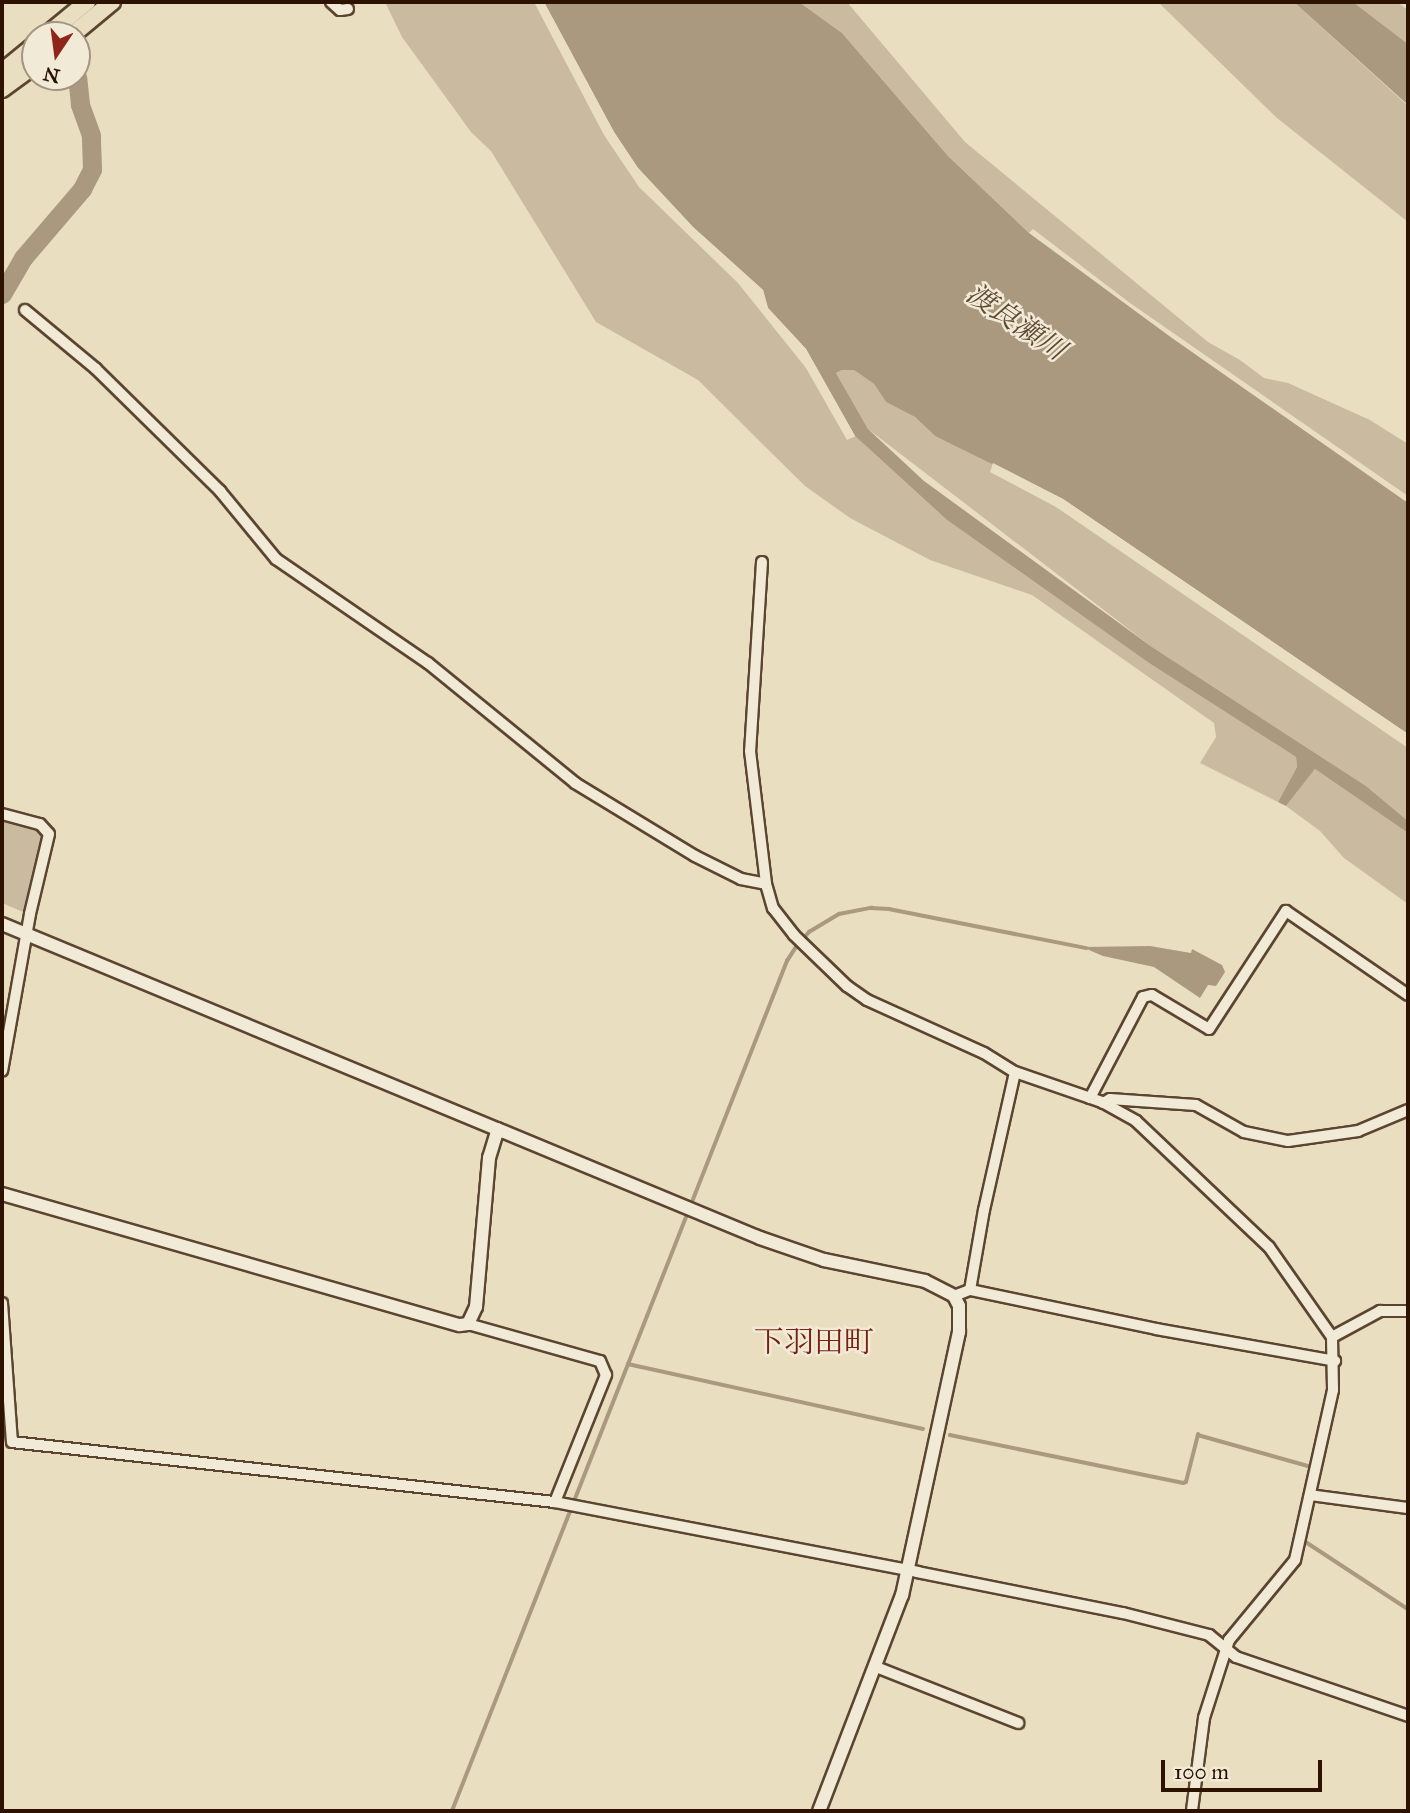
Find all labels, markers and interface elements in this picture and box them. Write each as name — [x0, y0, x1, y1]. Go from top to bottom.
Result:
north arrow — [21, 21, 91, 91]
text: N — [41, 62, 62, 88]
water label: 渡良瀬川 — [960, 277, 1072, 367]
district label: 下羽田町 — [754, 1324, 874, 1360]
scale bar — [1165, 1746, 1326, 1790]
text: 100 m — [1174, 1759, 1229, 1785]

